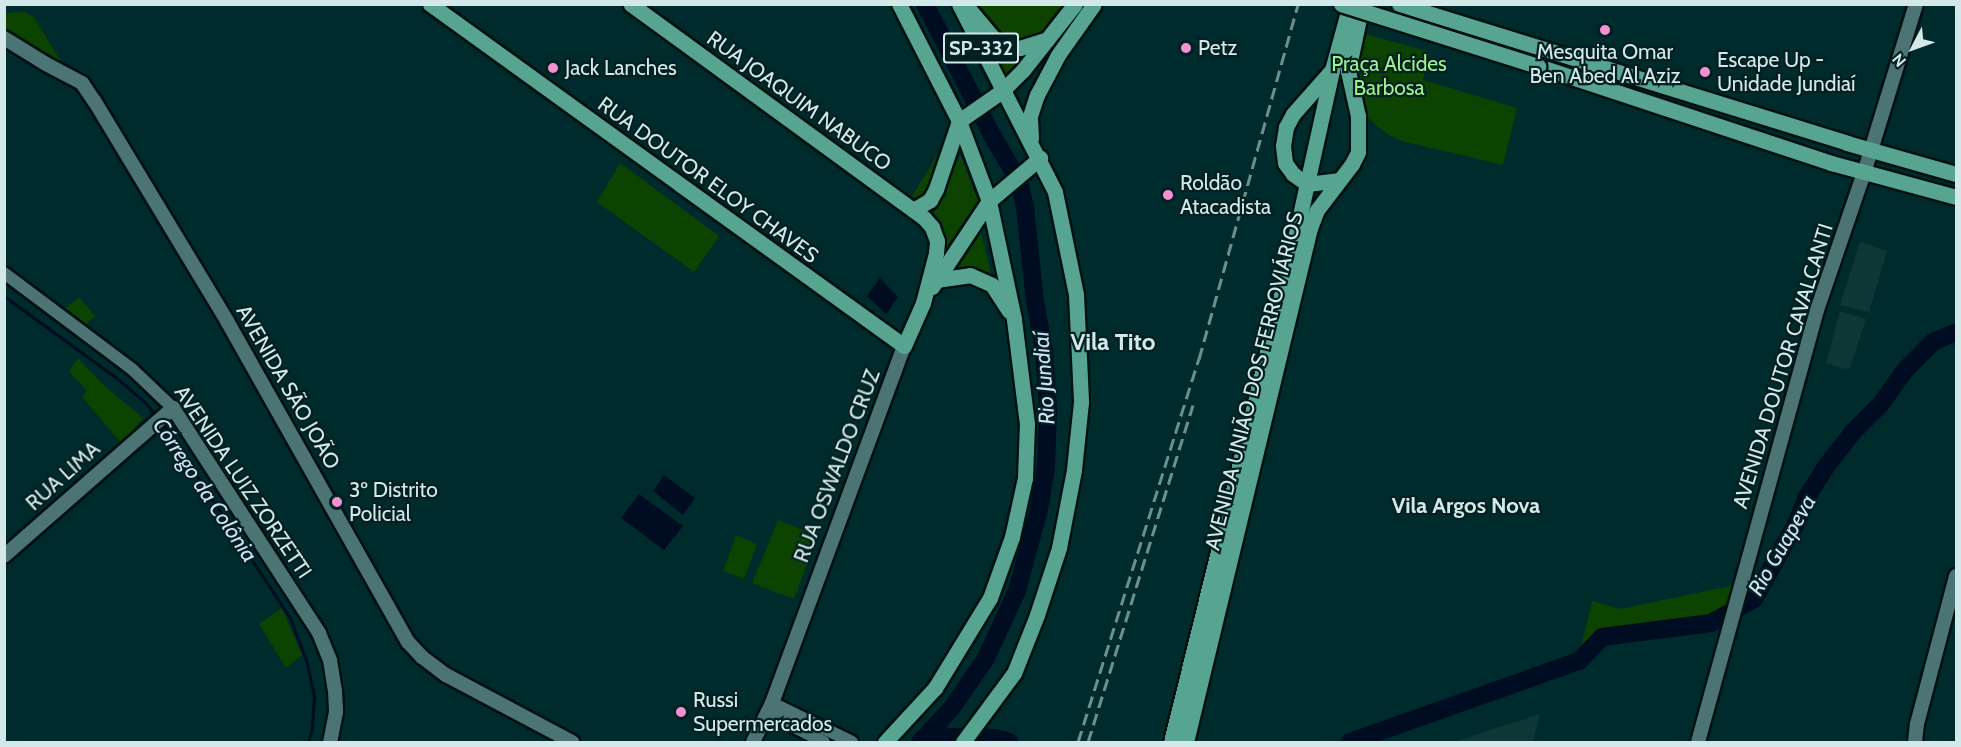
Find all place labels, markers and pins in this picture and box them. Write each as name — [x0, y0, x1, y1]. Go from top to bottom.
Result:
marker: Mesquita Omar Ben Abed Al Aziz — [1598, 23, 1612, 37]
place label: Petz — [1198, 35, 1237, 61]
place label: Mesquita Omar Ben Abed Al Aziz — [1529, 39, 1681, 89]
marker: Petz — [1179, 41, 1193, 55]
place label: Escape Up - Unidade Jundiaí — [1717, 47, 1855, 97]
place label: Jack Lanches — [565, 55, 677, 81]
marker: Jack Lanches — [546, 61, 560, 75]
marker: Escape Up - Unidade Jundiaí — [1698, 65, 1712, 79]
place label: Roldão Atacadista — [1180, 170, 1271, 220]
marker: Roldão Atacadista — [1161, 188, 1175, 202]
place label: 3º Distrito Policial — [349, 477, 438, 527]
marker: 3º Distrito Policial — [330, 495, 344, 509]
place label: Russi Supermercados — [693, 687, 832, 737]
marker: Russi Supermercados — [674, 705, 688, 719]

